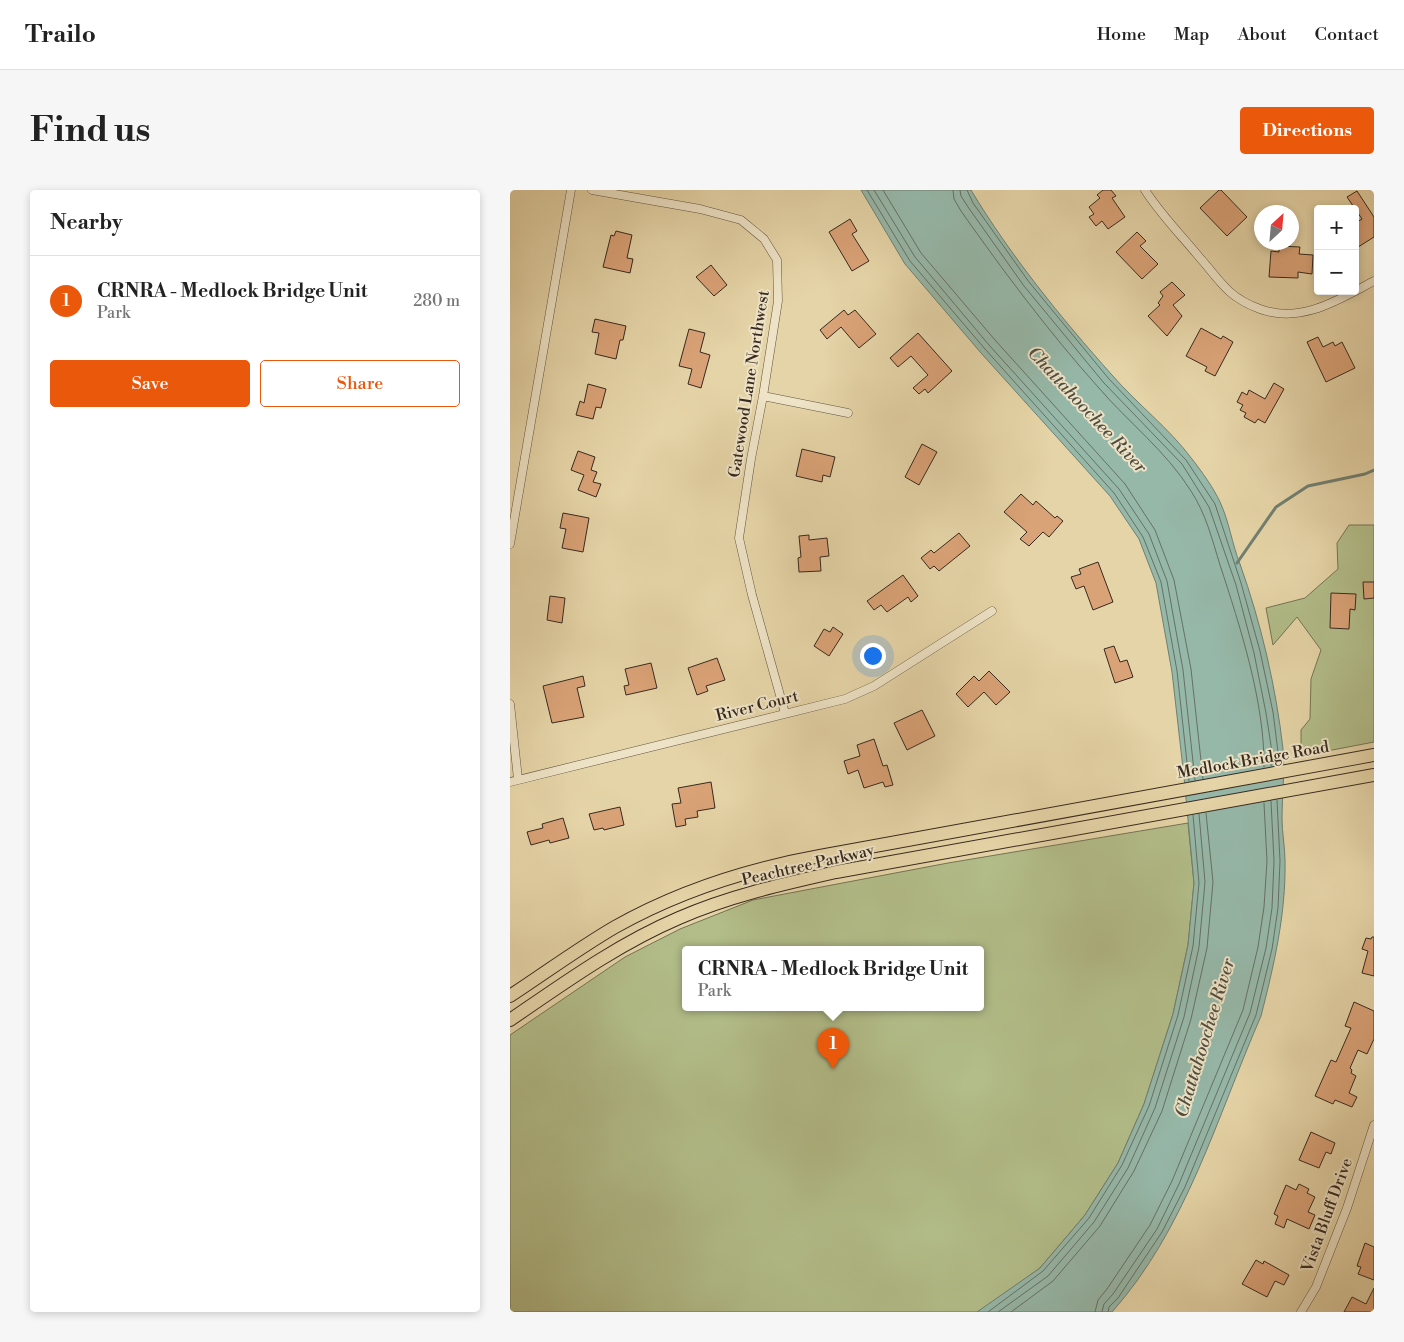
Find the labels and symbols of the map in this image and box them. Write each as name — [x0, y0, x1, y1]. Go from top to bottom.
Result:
north arrow — [1254, 205, 1299, 250]
street label: Gatewood Lane Northwest — [724, 289, 774, 479]
water label: Chattahoochee River — [1022, 342, 1152, 478]
your location — [860, 643, 886, 669]
street label: River Court — [714, 686, 801, 726]
street label: Medlock Bridge Road — [1175, 737, 1331, 783]
street label: Peachtree Parkway — [740, 840, 877, 890]
water label: Chattahoochee River — [1170, 955, 1240, 1120]
pin: 1 — [817, 1028, 849, 1069]
street label: Vista Bluff Drive — [1297, 1155, 1357, 1276]

